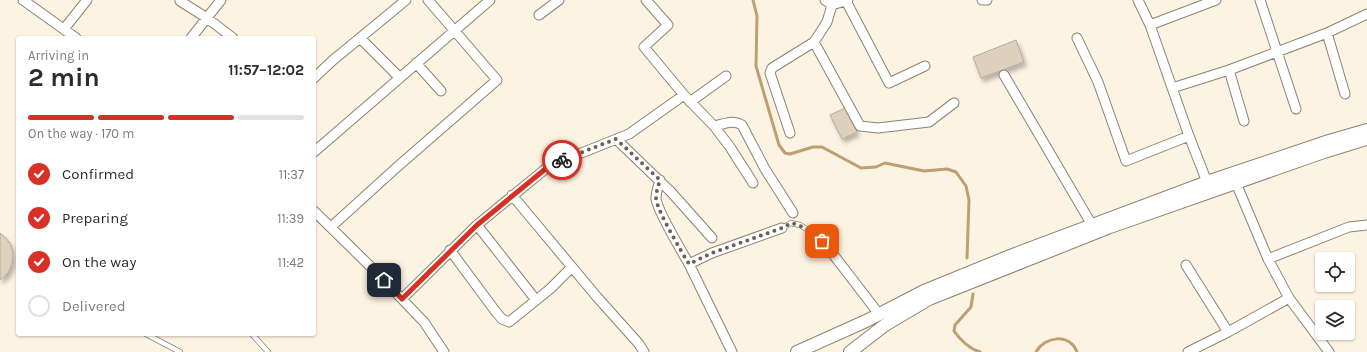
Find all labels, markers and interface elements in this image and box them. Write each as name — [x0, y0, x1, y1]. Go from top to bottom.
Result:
text: Arriving in — [28, 48, 89, 63]
text: 11:57–12:02 — [228, 61, 304, 79]
text: 2 min — [28, 62, 100, 93]
text: On the way · 170 m — [28, 126, 134, 141]
courier — [542, 140, 582, 180]
icon: bike — [551, 149, 573, 171]
icon: check — [28, 163, 50, 185]
text: Confirmed — [62, 165, 134, 183]
text: 11:37 — [279, 167, 304, 182]
icon: check — [28, 207, 50, 229]
text: Preparing — [62, 209, 128, 227]
text: 11:39 — [277, 211, 304, 226]
pin — [805, 224, 839, 258]
icon: bag — [811, 230, 833, 252]
icon: check — [28, 251, 50, 273]
map controls — [1315, 252, 1355, 340]
button: locate — [1315, 252, 1355, 292]
text: On the way — [62, 253, 136, 271]
text: 11:42 — [278, 255, 304, 270]
pin — [367, 263, 401, 297]
icon: home — [373, 269, 395, 291]
text: Delivered — [62, 297, 126, 315]
button: layers — [1315, 300, 1355, 340]

